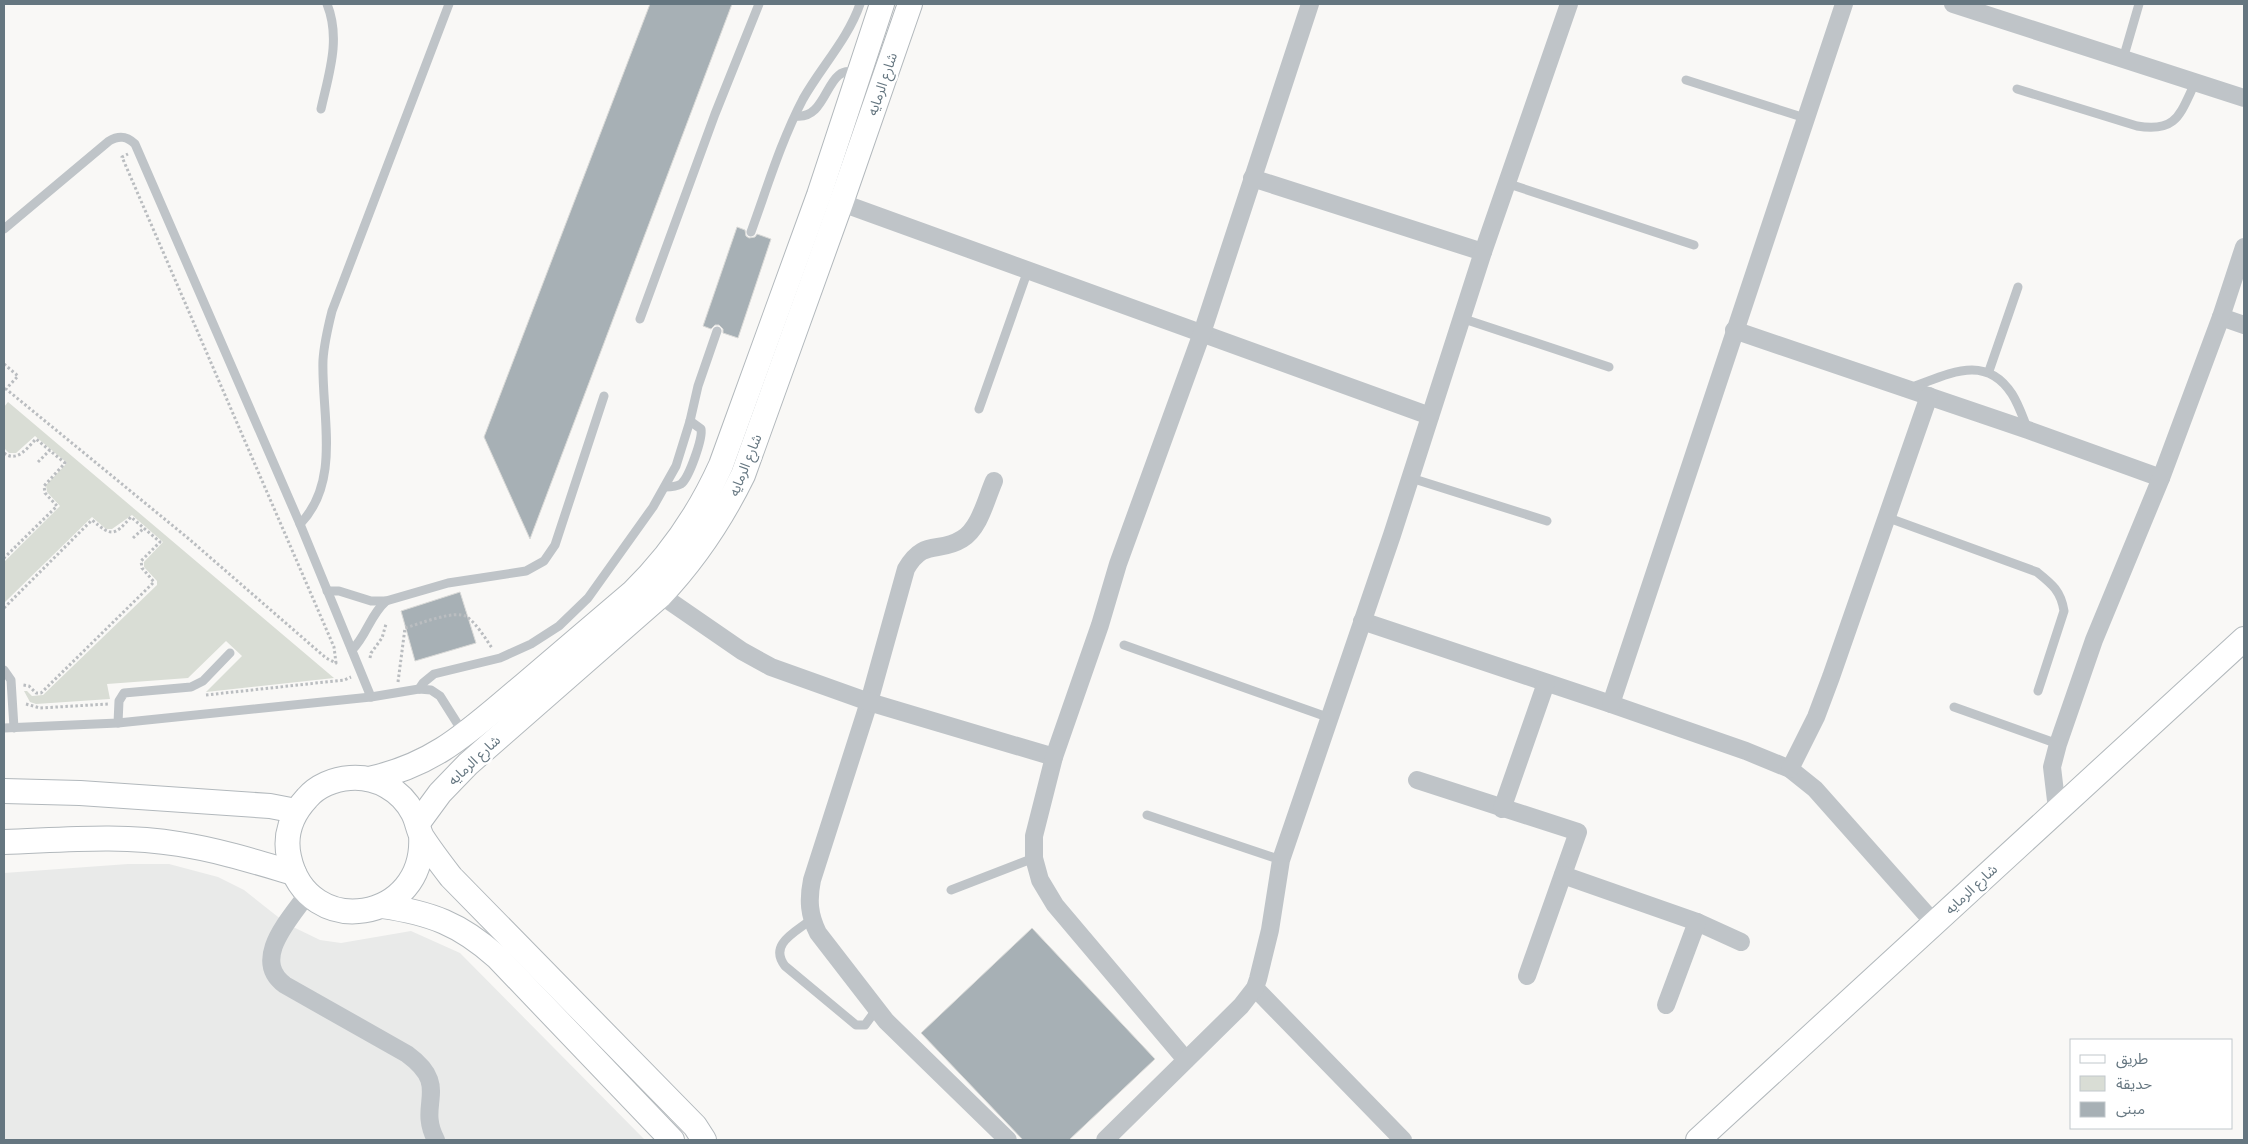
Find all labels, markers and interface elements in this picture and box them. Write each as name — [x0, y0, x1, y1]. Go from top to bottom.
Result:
street label: شارع الرمايه — [863, 50, 903, 118]
street label: شارع الرمايه — [724, 431, 767, 499]
street label: شارع الرمايه — [444, 731, 505, 790]
street label: شارع الرمايه — [1941, 860, 2002, 919]
legend — [2070, 1039, 2233, 1129]
text: طريق — [2116, 1049, 2148, 1069]
text: حديقة — [2116, 1074, 2152, 1094]
text: مبنى — [2116, 1099, 2145, 1119]

